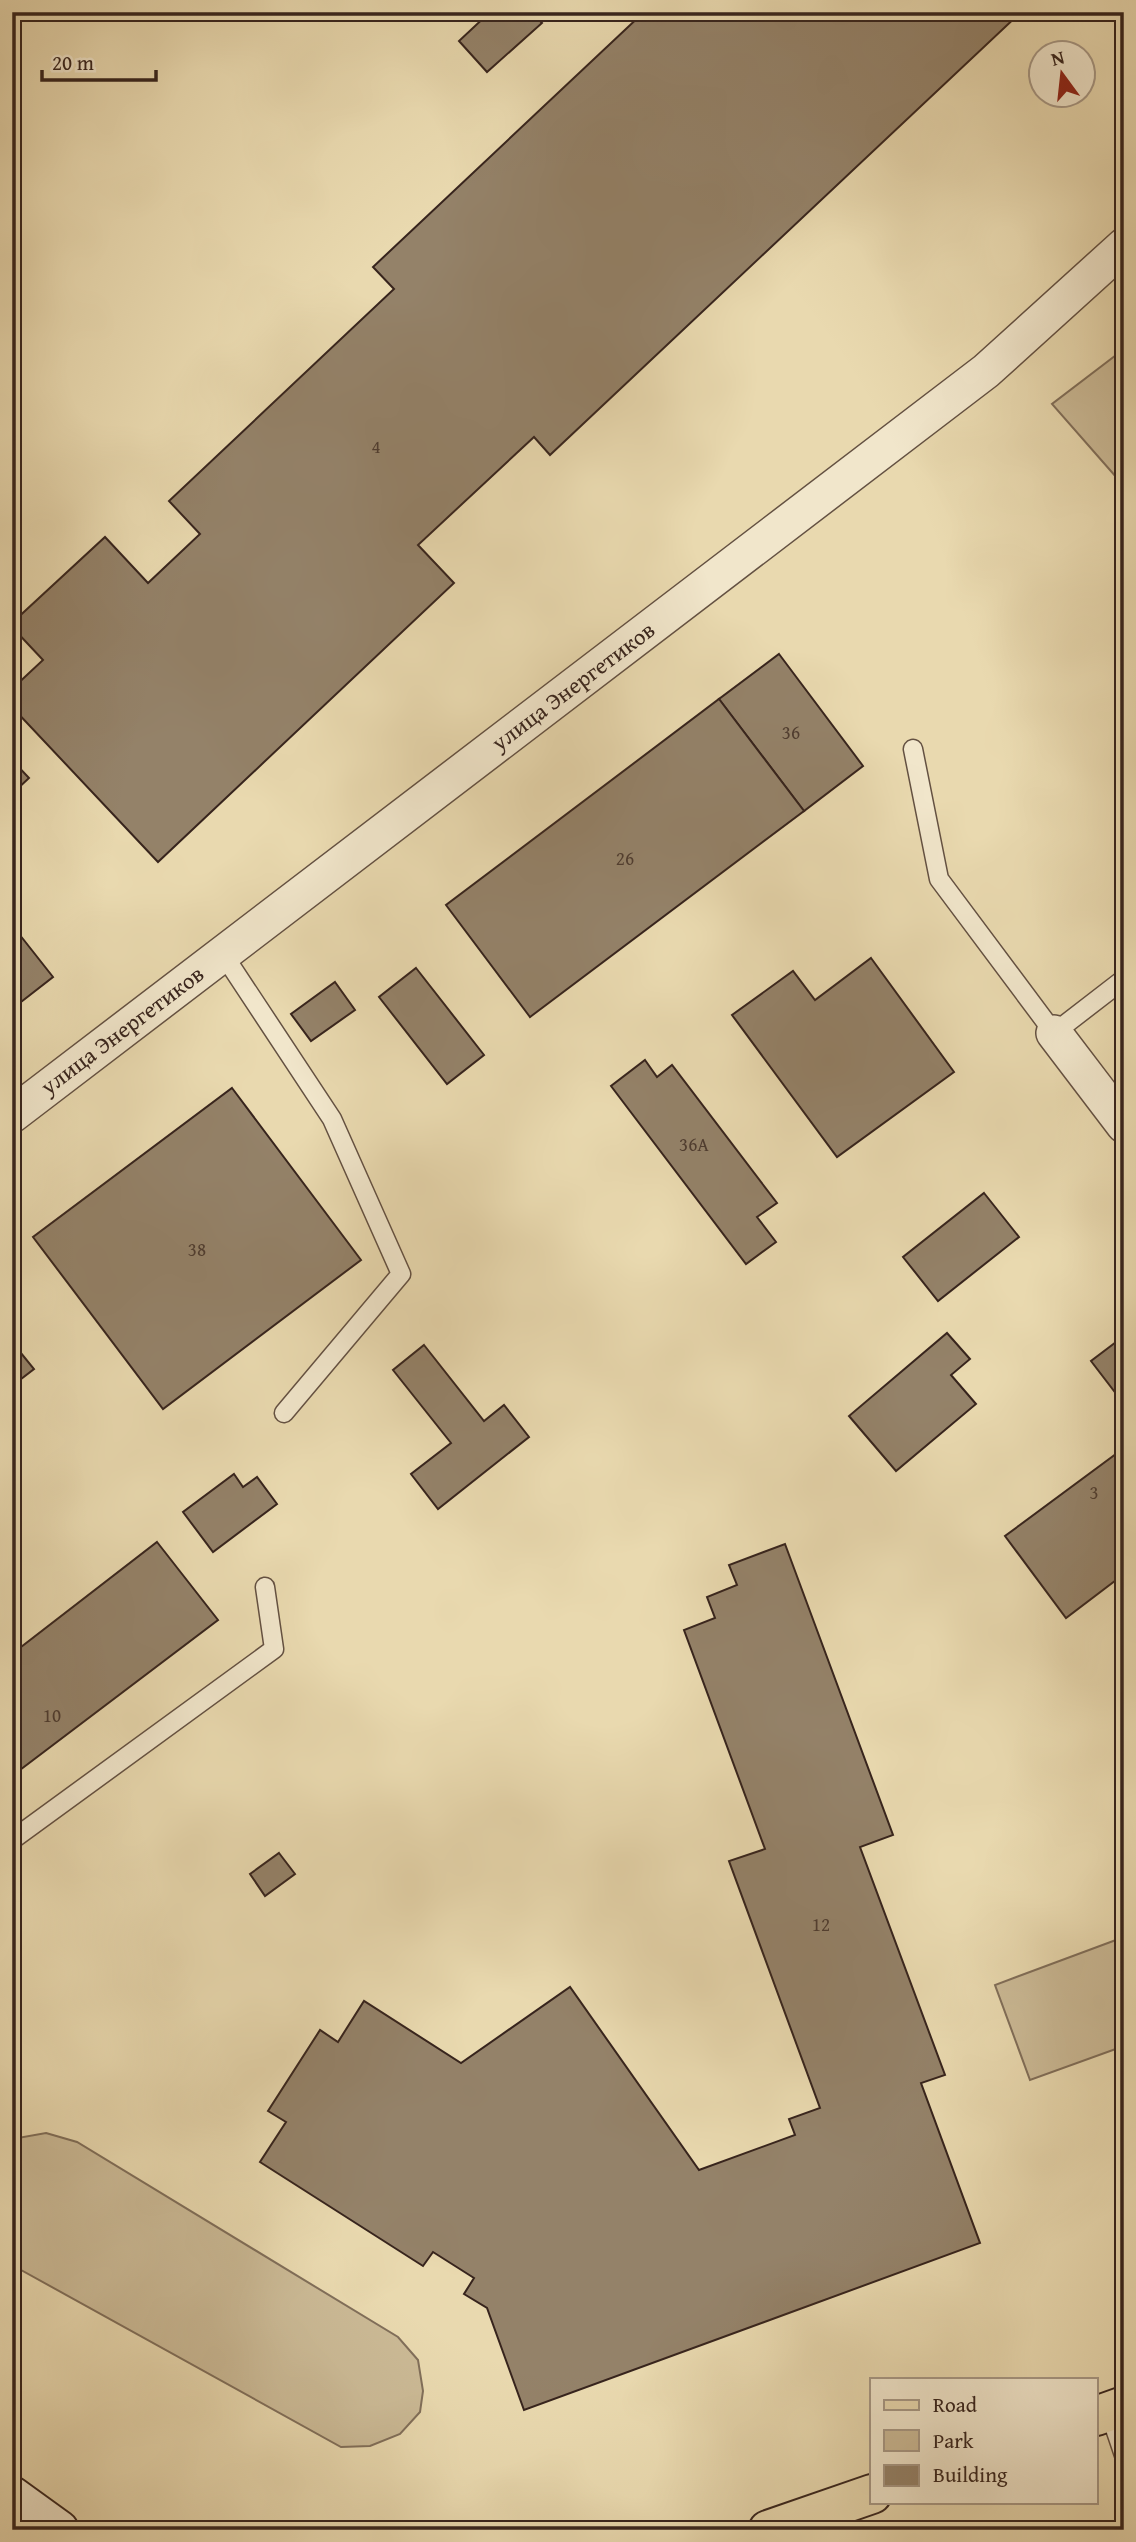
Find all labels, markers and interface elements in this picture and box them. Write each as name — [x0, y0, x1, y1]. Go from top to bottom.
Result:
scale bar — [42, 38, 156, 82]
north arrow — [1028, 38, 1098, 108]
text: N — [1048, 42, 1068, 73]
text: 20 m — [52, 47, 94, 78]
house number: 4 — [371, 432, 381, 460]
street label: улица Энергетиков — [483, 613, 661, 759]
house number: 36 — [782, 718, 800, 746]
house number: 26 — [616, 844, 634, 872]
street label: улица Энергетиков — [32, 957, 210, 1103]
house number: 36А — [679, 1130, 709, 1158]
house number: 38 — [188, 1235, 206, 1263]
house number: 3 — [1089, 1478, 1099, 1506]
house number: 10 — [43, 1701, 61, 1729]
house number: 12 — [812, 1910, 830, 1938]
legend — [870, 2378, 1098, 2504]
text: Road — [933, 2389, 978, 2420]
text: Park — [933, 2425, 974, 2456]
text: Building — [933, 2459, 1008, 2490]

